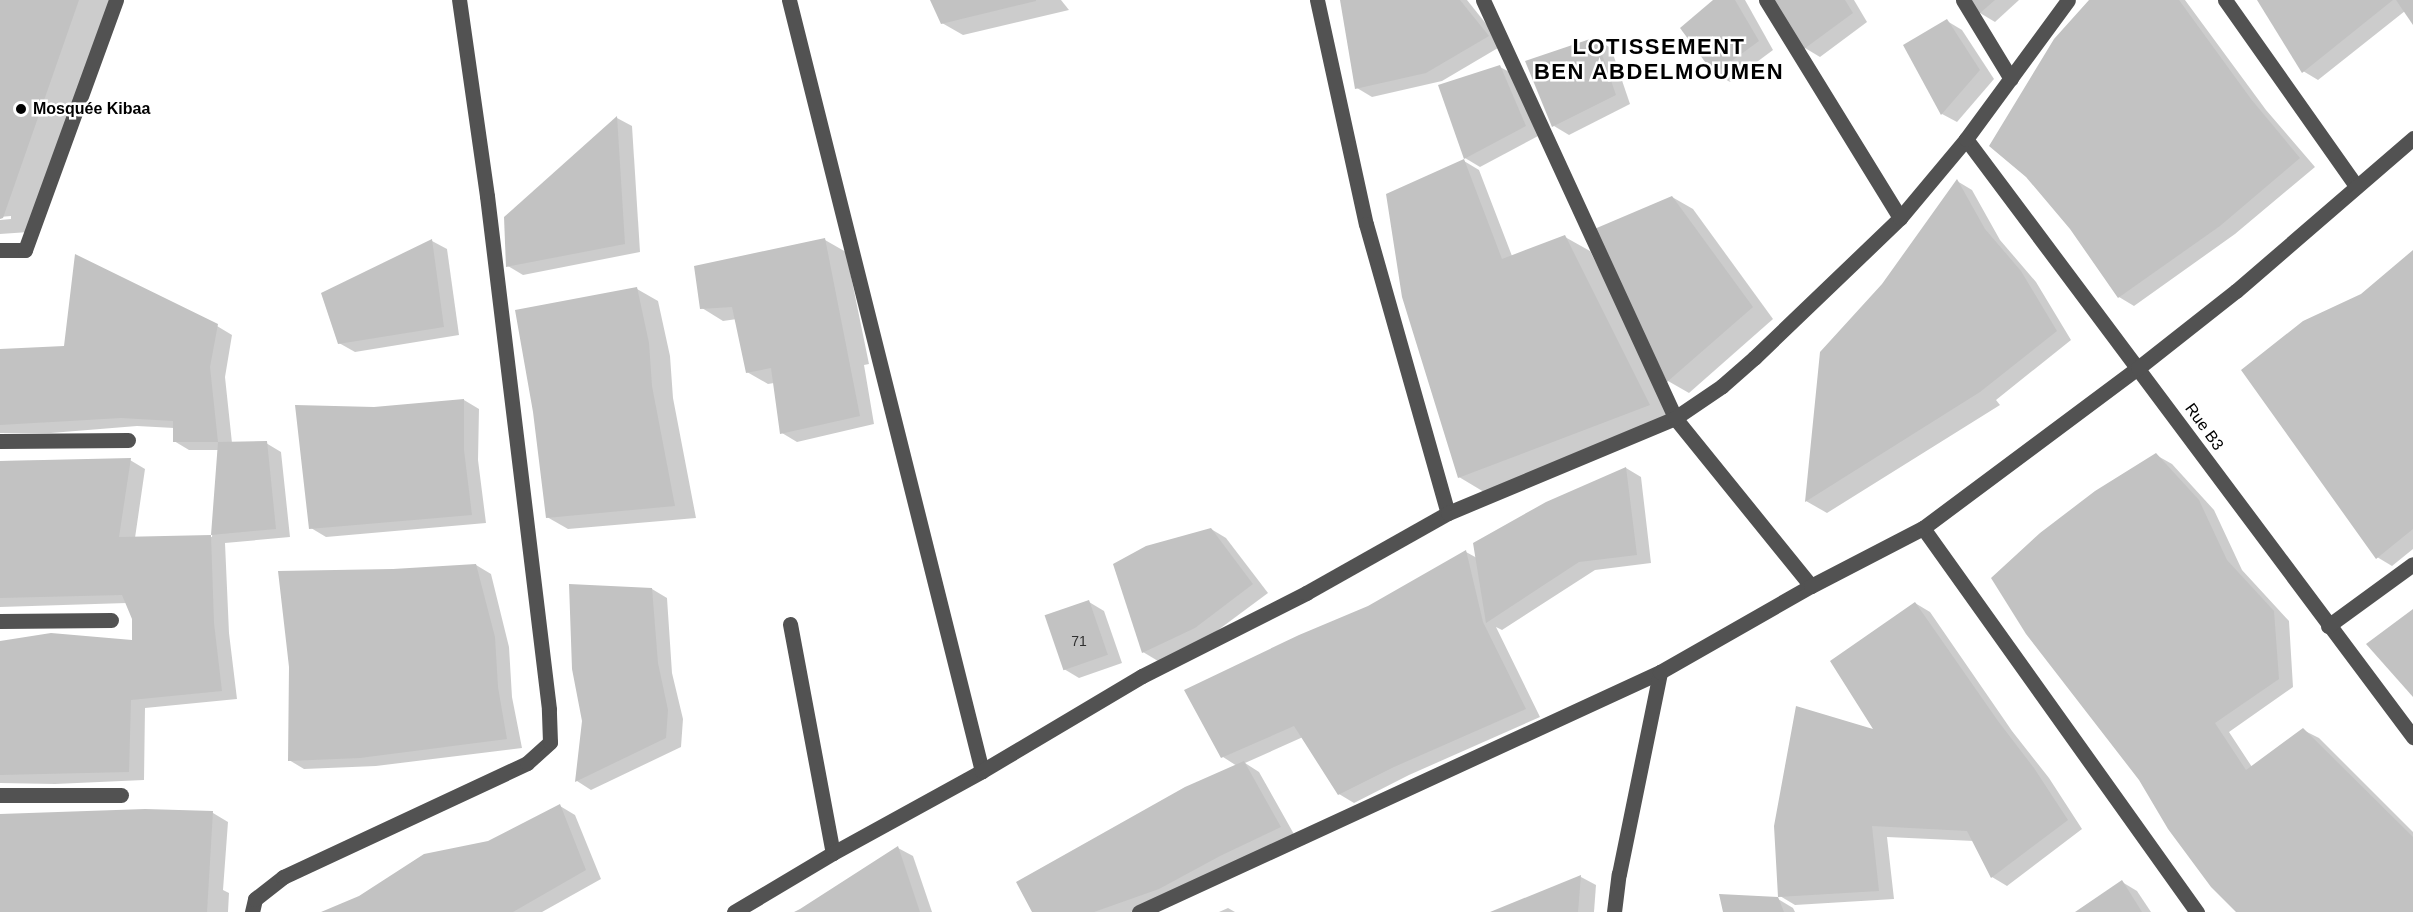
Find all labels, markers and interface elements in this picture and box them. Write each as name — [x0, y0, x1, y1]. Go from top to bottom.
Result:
district label: LOTISSEMENT BEN ABDELMOUMEN — [1533, 33, 1785, 84]
place label: Mosquée Kibaa — [33, 99, 150, 119]
marker: Mosquée Kibaa — [14, 102, 28, 116]
street label: Rue B3 — [2181, 400, 2227, 454]
house number: 71 — [1071, 633, 1087, 649]

